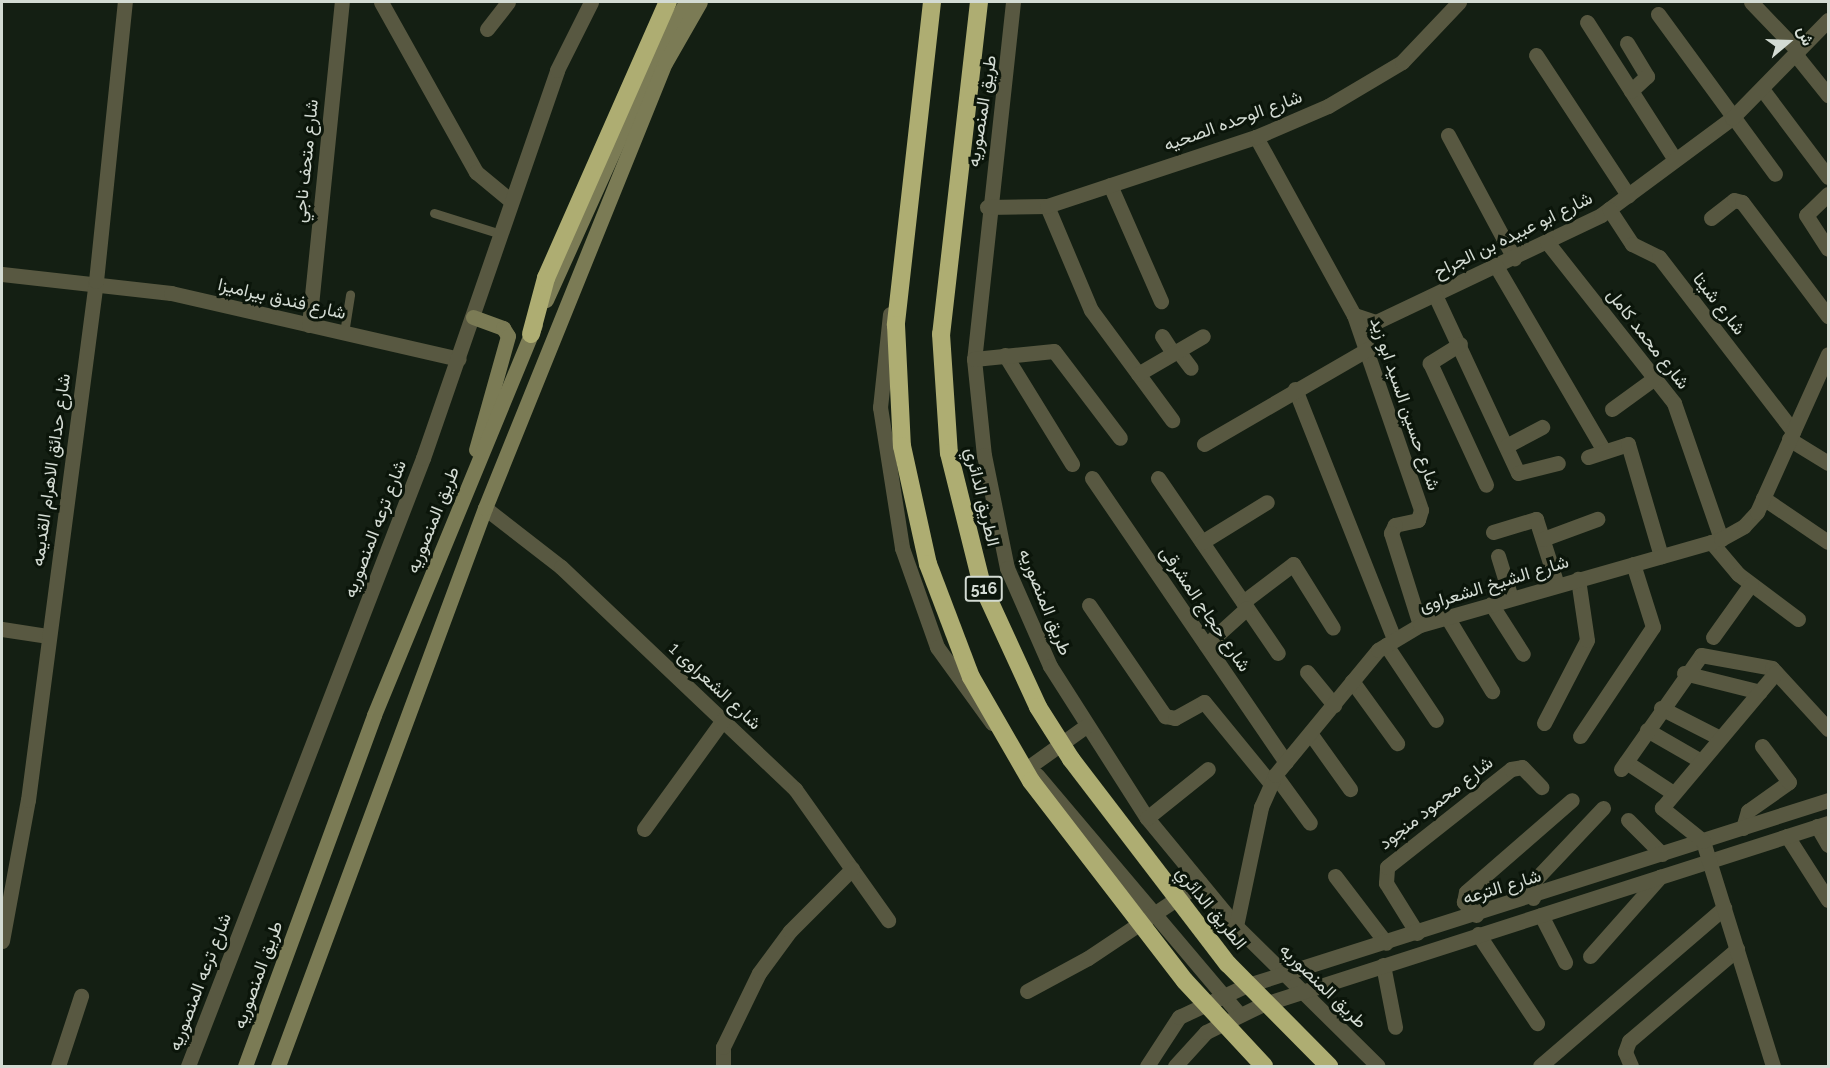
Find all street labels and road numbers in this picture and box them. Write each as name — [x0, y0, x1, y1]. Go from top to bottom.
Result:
street label: طريق المنصوريه — [962, 53, 1002, 169]
street label: شارع الوحده الصحيه — [1161, 86, 1305, 156]
street label: شارع متحف ناجي — [289, 98, 323, 224]
street label: شارع ابو عبيده بن الجراح — [1430, 187, 1596, 283]
street label: شارع شيتا — [1688, 269, 1750, 339]
street label: شارع فندق بيراميزا — [216, 274, 348, 324]
street label: شارع محمد كامل — [1602, 284, 1694, 394]
street label: شارع حسين السيد ابو زيد — [1365, 315, 1445, 493]
street label: شارع حدائق الاهرام القديمه — [27, 372, 75, 568]
street label: الطريق الدائري — [960, 445, 1004, 549]
street label: شارع ترعه المنصوريه — [339, 457, 411, 601]
street label: طريق المنصوريه — [402, 464, 464, 576]
street label: شارع حجاج المشرقى — [1155, 542, 1255, 676]
street label: طريق المنصوريه — [1014, 546, 1076, 658]
street label: شارع الشيخ الشعراوى — [1417, 551, 1571, 617]
road number: 516 — [964, 576, 1004, 602]
street label: شارع الشعراوى 1 — [664, 638, 766, 734]
street label: شارع محمود منجود — [1375, 752, 1497, 854]
street label: الطريق الدائري — [1171, 862, 1251, 954]
street label: شارع الترعه — [1460, 865, 1544, 909]
street label: شارع ترعه المنصوريه — [164, 910, 236, 1054]
street label: طريق المنصوريه — [229, 918, 287, 1032]
street label: طريق المنصوريه — [1275, 939, 1371, 1033]

